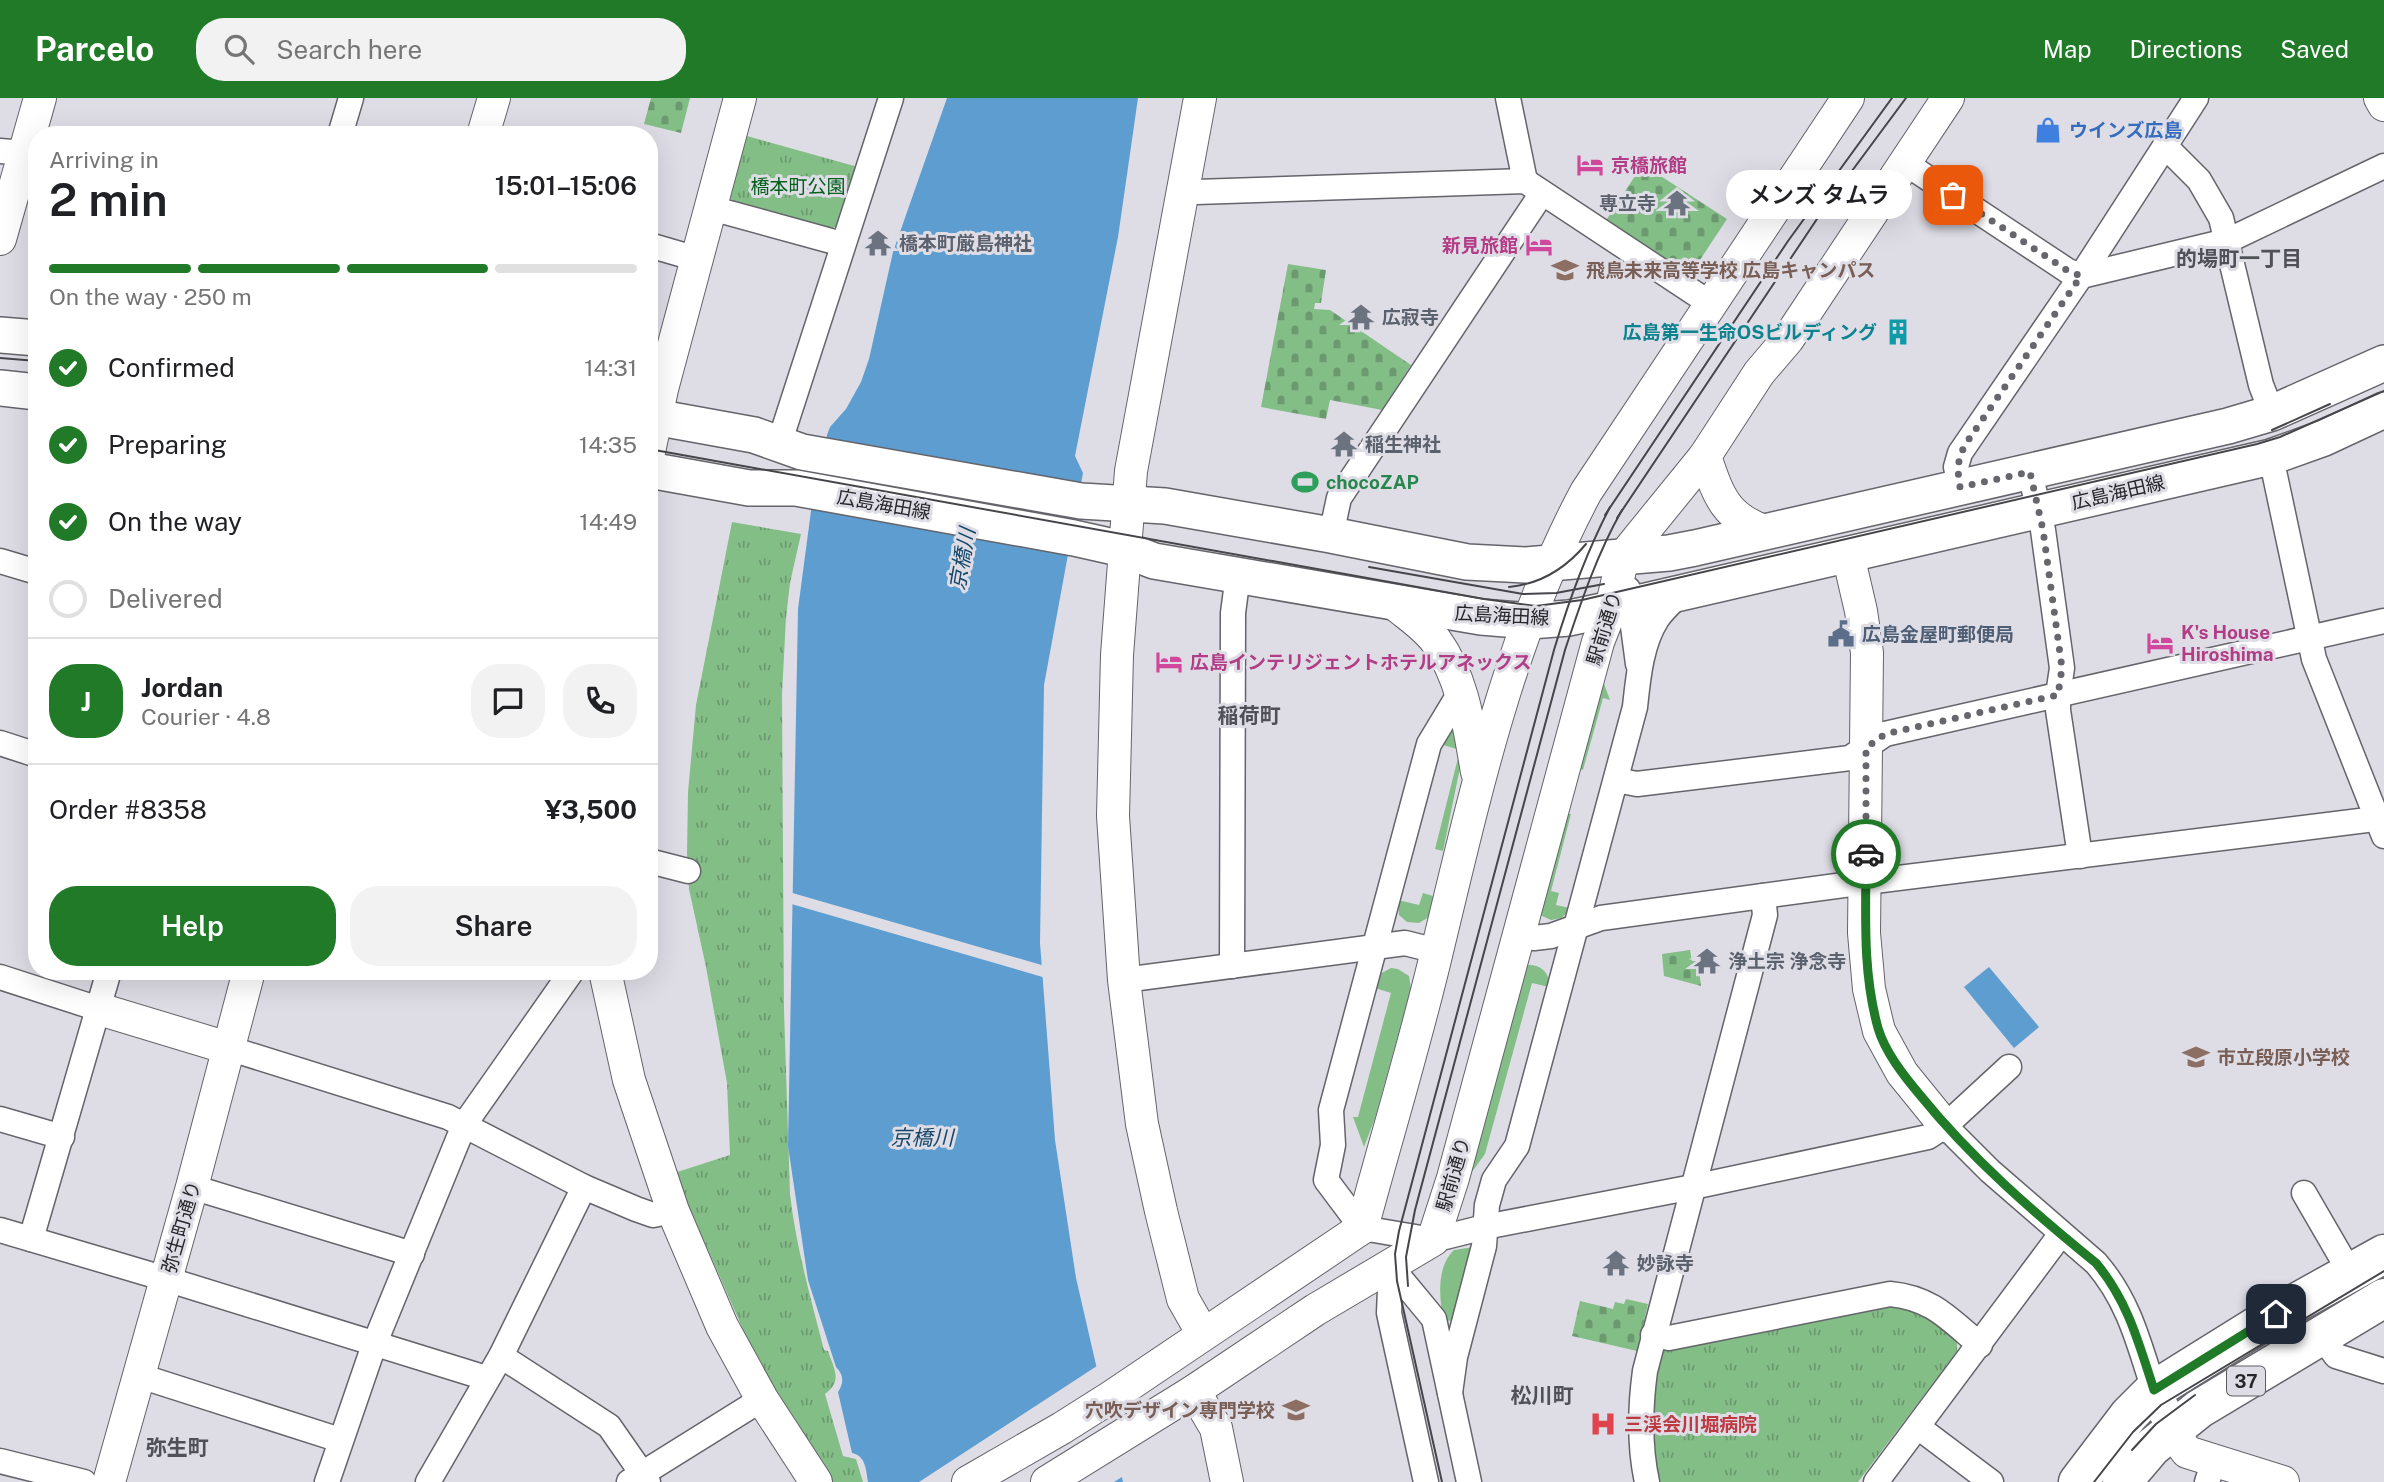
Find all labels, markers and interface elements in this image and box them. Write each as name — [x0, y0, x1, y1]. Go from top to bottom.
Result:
search box — [196, 18, 686, 81]
text: Parcelo — [35, 30, 154, 68]
icon: search — [220, 30, 258, 68]
text: Search here — [276, 34, 422, 65]
text: Map — [2043, 35, 2092, 63]
text: Directions — [2130, 35, 2242, 63]
text: Saved — [2280, 35, 2349, 63]
shop icon: ウインズ広島 — [2033, 115, 2063, 145]
place label: ウインズ広島 — [2069, 119, 2183, 141]
text: Arriving in — [49, 146, 159, 173]
hotel icon: 京橋旅館 — [1575, 150, 1605, 180]
place label: 京橋旅館 — [1611, 154, 1687, 176]
pin — [1923, 165, 1983, 225]
text: 15:01–15:06 — [495, 170, 637, 201]
callout: メンズ タムラ — [1726, 170, 1911, 220]
text: 2 min — [49, 172, 168, 226]
park label: 橋本町公園 — [750, 175, 846, 197]
icon: bag — [1934, 176, 1972, 214]
text: メンズ タムラ — [1748, 181, 1890, 208]
temple icon: 専立寺 — [1662, 188, 1692, 218]
place label: 専立寺 — [1599, 192, 1656, 214]
temple icon: 橋本町厳島神社 — [863, 228, 893, 258]
hotel icon: 新見旅館 — [1524, 230, 1554, 260]
place label: 橋本町厳島神社 — [899, 232, 1032, 254]
place label: 新見旅館 — [1442, 234, 1518, 256]
district label: 的場町一丁目 — [2176, 246, 2302, 271]
school or university icon: 飛鳥未来高等学校 広島キャンパス — [1550, 255, 1580, 285]
place label: 飛鳥未来高等学校 広島キャンパス — [1586, 259, 1875, 281]
text: On the way · 250 m — [49, 283, 252, 310]
temple icon: 広寂寺 — [1346, 302, 1376, 332]
place label: 広寂寺 — [1382, 306, 1439, 328]
building icon: 広島第一生命OSビルディング — [1883, 317, 1913, 347]
place label: 広島第一生命OSビルディング — [1623, 321, 1877, 343]
icon: check — [49, 349, 87, 387]
text: Confirmed — [108, 352, 235, 383]
text: 14:31 — [584, 354, 637, 381]
icon: check — [49, 426, 87, 464]
text: Preparing — [108, 429, 227, 460]
temple icon: 稲生神社 — [1329, 429, 1359, 459]
text: 14:35 — [579, 431, 637, 458]
place label: 稲生神社 — [1365, 433, 1441, 455]
sports icon: chocoZAP — [1290, 467, 1320, 497]
place label: chocoZAP — [1326, 471, 1419, 493]
street label: 広島海田線 — [2069, 471, 2167, 513]
street label: 広島海田線 — [835, 485, 933, 523]
icon: check — [49, 503, 87, 541]
text: On the way — [108, 506, 242, 537]
text: 14:49 — [579, 508, 637, 535]
water label: 京橋川 — [944, 524, 980, 592]
text: Delivered — [108, 583, 223, 614]
street label: 駅前通り — [1582, 588, 1626, 668]
street label: 広島海田線 — [1454, 602, 1550, 628]
public building icon: 広島金屋町郵便局 — [1826, 619, 1856, 649]
place label: K's House Hiroshima — [2181, 621, 2274, 665]
place label: 広島金屋町郵便局 — [1862, 623, 2014, 645]
hotel icon: K's House Hiroshima — [2145, 628, 2175, 658]
hotel icon: 広島インテリジェントホテルアネックス — [1154, 647, 1184, 677]
place label: 広島インテリジェントホテルアネックス — [1190, 651, 1531, 673]
button: chat — [471, 664, 545, 738]
button: phone — [563, 664, 637, 738]
text: Jordan — [141, 672, 223, 703]
text: J — [81, 686, 91, 717]
text: Courier · 4.8 — [141, 703, 271, 730]
district label: 稲荷町 — [1218, 703, 1281, 728]
text: Order #8358 — [49, 794, 207, 825]
text: ¥3,500 — [544, 794, 637, 825]
courier — [1831, 819, 1901, 889]
icon: car — [1847, 835, 1885, 873]
button: Help — [49, 886, 336, 966]
button: Share — [350, 886, 637, 966]
temple icon: 浄土宗 浄念寺 — [1692, 946, 1722, 976]
place label: 浄土宗 浄念寺 — [1728, 950, 1846, 972]
school or university icon: 市立段原小学校 — [2181, 1042, 2211, 1072]
place label: 市立段原小学校 — [2217, 1046, 2350, 1068]
water label: 京橋川 — [891, 1125, 955, 1150]
street label: 駅前通り — [1432, 1134, 1474, 1214]
street label: 弥生町通り — [157, 1178, 205, 1276]
temple icon: 妙詠寺 — [1601, 1248, 1631, 1278]
place label: 妙詠寺 — [1637, 1252, 1694, 1274]
pin — [2246, 1284, 2306, 1344]
icon: home — [2257, 1295, 2295, 1333]
road number: 37 — [2227, 1366, 2265, 1396]
district label: 松川町 — [1511, 1383, 1574, 1408]
school or university icon: 穴吹デザイン専門学校 — [1281, 1395, 1311, 1425]
place label: 穴吹デザイン専門学校 — [1085, 1399, 1275, 1421]
hospital icon: 三渓会川堀病院 — [1588, 1409, 1618, 1439]
place label: 三渓会川堀病院 — [1624, 1413, 1757, 1435]
district label: 弥生町 — [146, 1435, 209, 1460]

